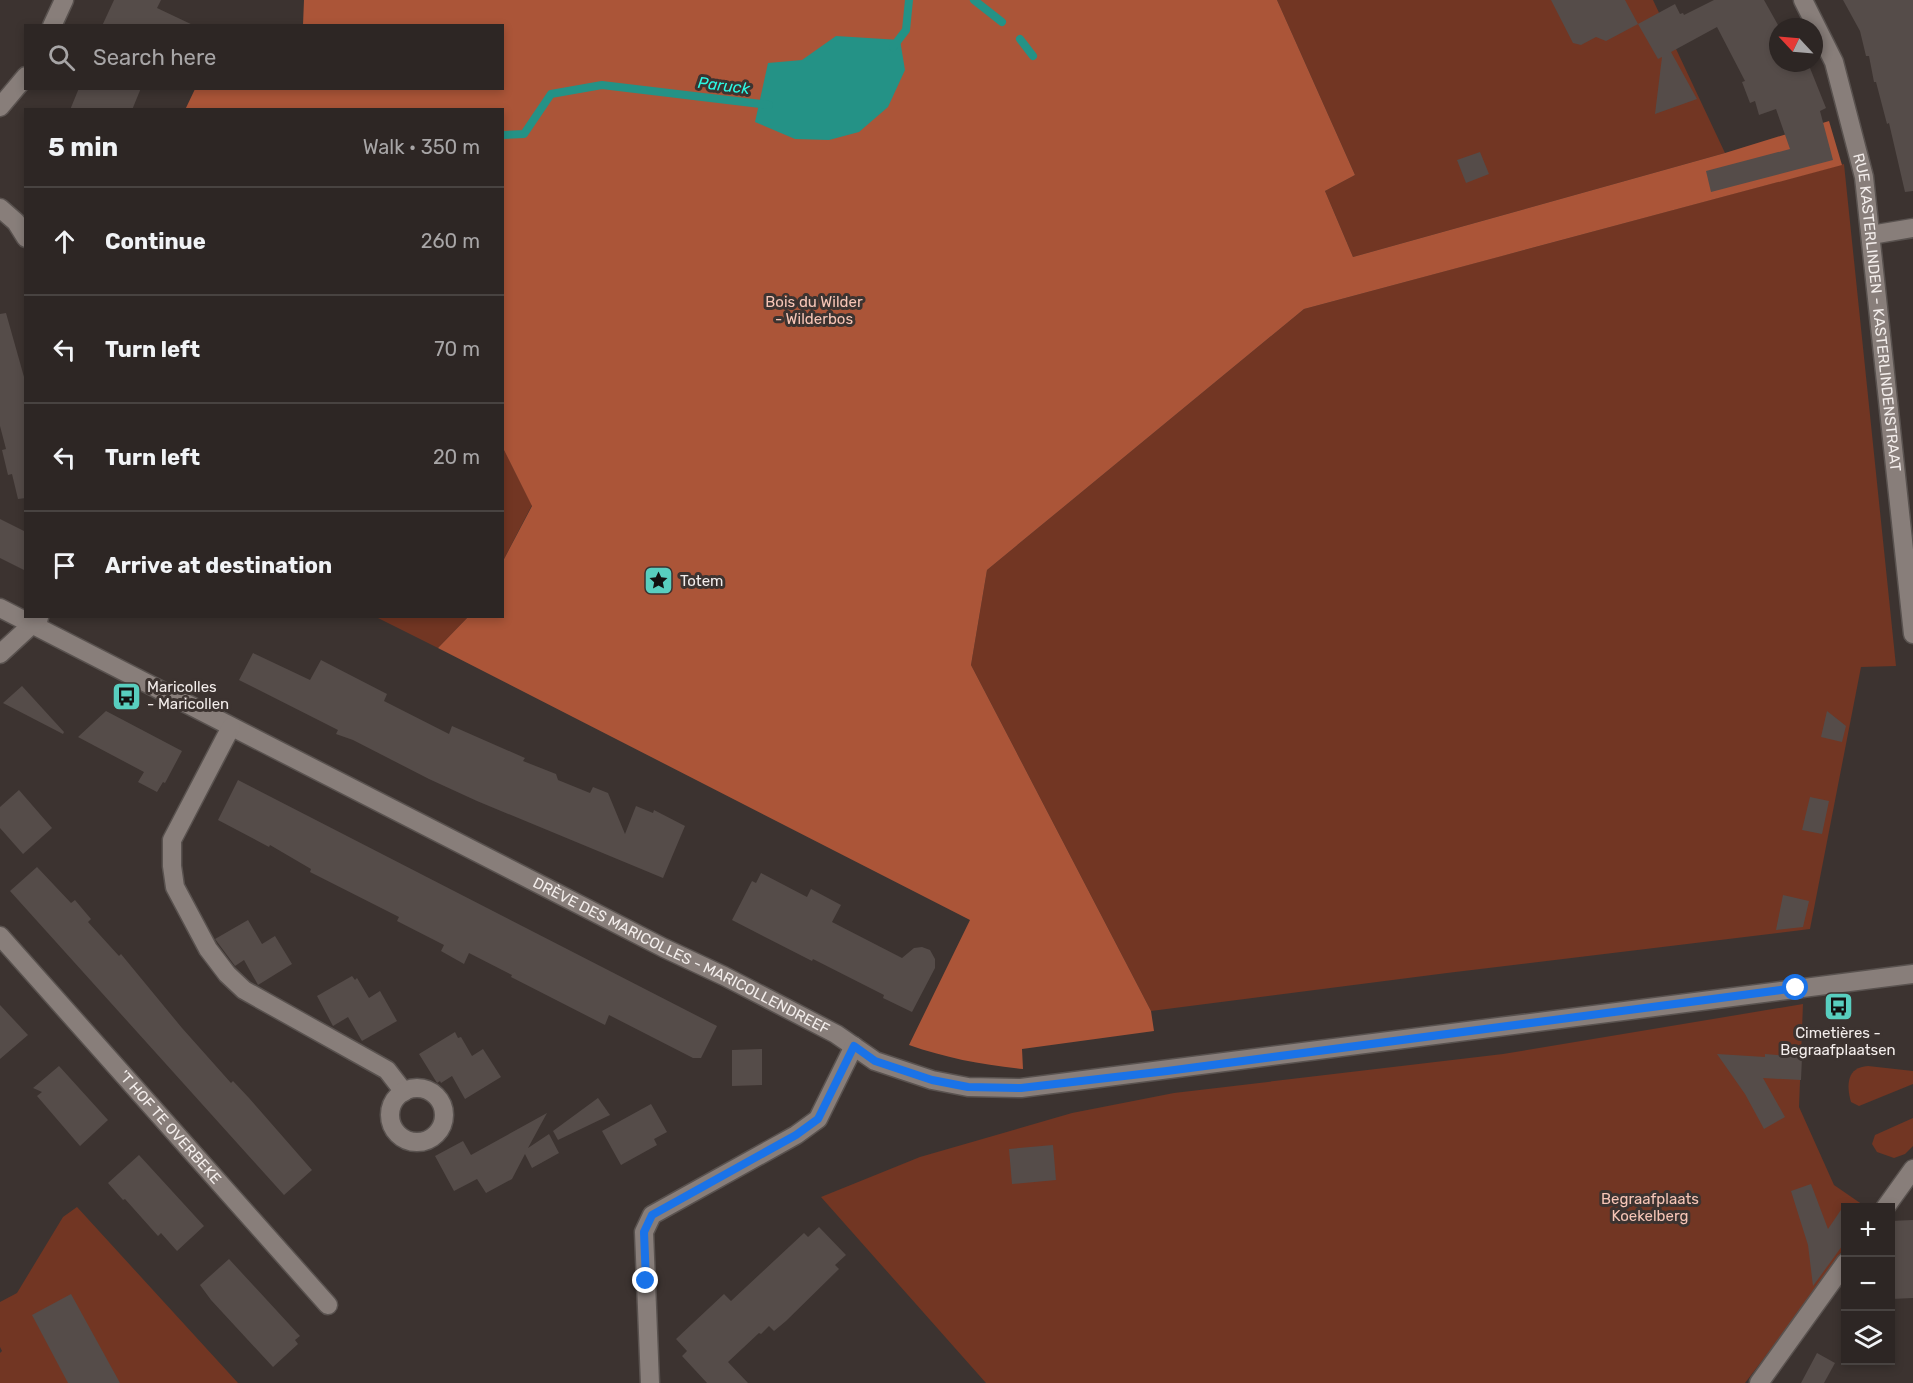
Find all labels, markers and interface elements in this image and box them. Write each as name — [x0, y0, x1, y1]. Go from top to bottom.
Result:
north arrow — [1769, 18, 1823, 72]
search box — [24, 24, 504, 90]
icon: search — [45, 41, 78, 74]
text: Search here — [93, 44, 216, 71]
water label: Paruck — [697, 73, 752, 98]
text: 5 min — [48, 132, 118, 163]
text: Walk · 350 m — [363, 135, 480, 159]
street label: RUE KASTERLINDEN - KASTERLINDENSTRAAT — [1849, 151, 1905, 473]
icon: ahead — [48, 225, 81, 258]
text: Continue — [105, 228, 206, 255]
text: 260 m — [421, 229, 480, 253]
park label: Bois du Wilder - Wilderbos — [765, 293, 863, 328]
icon: left — [48, 333, 81, 366]
text: Turn left — [105, 336, 200, 363]
text: 70 m — [434, 337, 480, 361]
icon: left — [48, 441, 81, 474]
text: Turn left — [105, 444, 200, 471]
text: 20 m — [433, 445, 480, 469]
icon: arrive — [48, 549, 81, 582]
text: Arrive at destination — [105, 552, 332, 579]
place icon: Totem — [643, 565, 675, 597]
place label: Totem — [680, 572, 723, 590]
place label: Maricolles - Maricollen — [147, 678, 229, 713]
bus stop icon: Maricolles - Maricollen — [110, 680, 142, 712]
street label: DRÈVE DES MARICOLLES - MARICOLLENDREEF — [530, 873, 833, 1038]
route start — [1782, 974, 1808, 1000]
bus stop icon: Cimetières - Begraafplaatsen — [1822, 990, 1854, 1022]
place label: Cimetières - Begraafplaatsen — [1780, 1024, 1896, 1059]
street label: 'T HOF TE OVERBEKE — [115, 1067, 225, 1188]
park label: Begraafplaats Koekelberg — [1601, 1190, 1699, 1225]
map controls — [1841, 1203, 1895, 1365]
button: + — [1841, 1203, 1895, 1257]
button: − — [1841, 1257, 1895, 1311]
route end — [632, 1267, 658, 1293]
button: layers — [1841, 1311, 1895, 1365]

